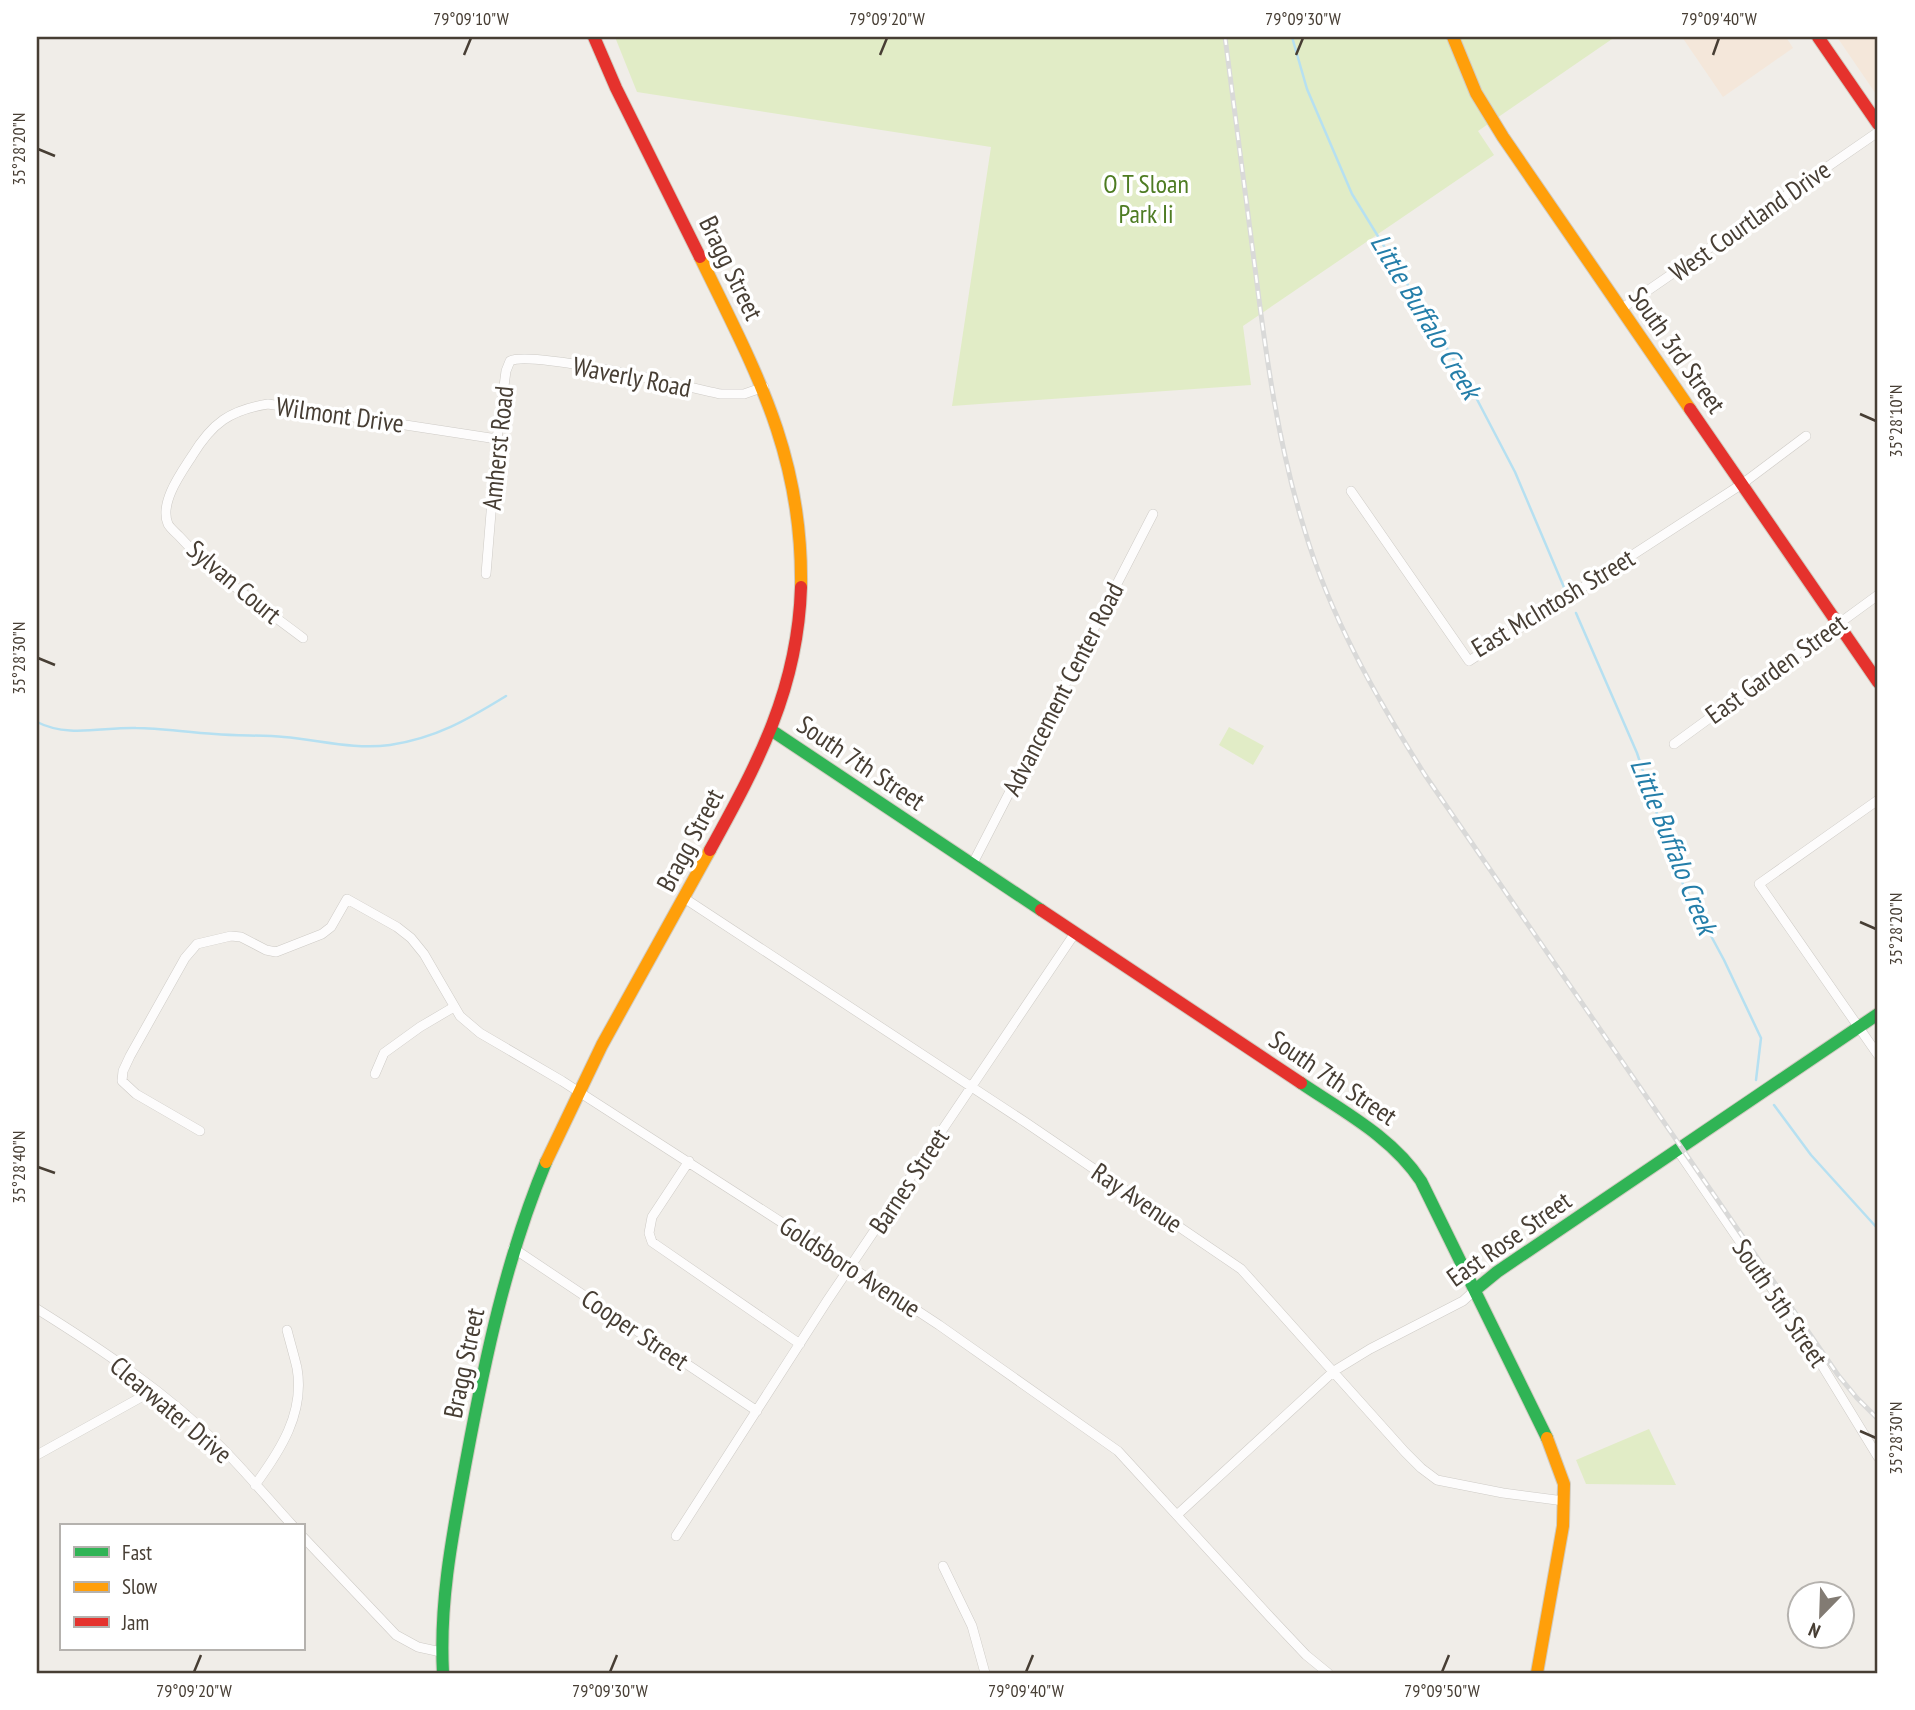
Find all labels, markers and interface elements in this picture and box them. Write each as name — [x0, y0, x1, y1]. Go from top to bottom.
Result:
text: 79°09'10"W — [433, 7, 509, 30]
text: 79°09'20"W — [849, 7, 925, 30]
text: 79°09'30"W — [1265, 7, 1341, 30]
text: 79°09'40"W — [1681, 7, 1757, 30]
text: 35°28'20"N — [7, 113, 30, 185]
street label: West Courtland Drive — [1663, 153, 1837, 288]
park label: O T Sloan Park Ii — [1103, 167, 1189, 230]
street label: Bragg Street — [692, 210, 771, 325]
water label: Little Buffalo Creek — [1363, 226, 1492, 408]
street label: South 3rd Street — [1622, 280, 1733, 419]
street label: Waverly Road — [570, 349, 694, 404]
street label: Amherst Road — [475, 384, 520, 512]
text: 35°28'10"N — [1884, 385, 1907, 457]
street label: Wilmont Drive — [274, 389, 406, 440]
street label: Sylvan Court — [180, 533, 288, 631]
street label: East McIntosh Street — [1465, 541, 1640, 664]
street label: Advancement Center Road — [995, 577, 1131, 801]
street label: East Garden Street — [1699, 606, 1853, 731]
text: 35°28'30"N — [7, 622, 30, 694]
street label: South 7th Street — [791, 708, 932, 817]
water label: Little Buffalo Creek — [1622, 752, 1728, 942]
street label: Bragg Street — [649, 783, 730, 897]
text: 35°28'20"N — [1884, 893, 1907, 965]
street label: South 7th Street — [1263, 1023, 1404, 1132]
street label: Barnes Street — [861, 1122, 956, 1240]
text: 35°28'40"N — [7, 1131, 30, 1203]
street label: Ray Avenue — [1086, 1155, 1189, 1240]
street label: East Rose Street — [1440, 1184, 1577, 1294]
street label: Goldsboro Avenue — [774, 1209, 927, 1324]
street label: South 5th Street — [1726, 1232, 1835, 1373]
street label: Cooper Street — [575, 1282, 695, 1377]
street label: Bragg Street — [436, 1305, 491, 1421]
street label: Clearwater Drive — [103, 1349, 239, 1470]
text: 35°28'30"N — [1884, 1402, 1907, 1474]
legend — [60, 1524, 304, 1650]
text: Fast — [122, 1539, 152, 1566]
text: Slow — [122, 1573, 158, 1600]
north arrow — [1786, 1580, 1856, 1650]
text: Jam — [121, 1609, 149, 1636]
text: N — [1805, 1618, 1824, 1644]
text: 79°09'20"W — [156, 1679, 232, 1702]
text: 79°09'30"W — [572, 1679, 648, 1702]
text: 79°09'40"W — [988, 1679, 1064, 1702]
text: 79°09'50"W — [1404, 1679, 1480, 1702]

